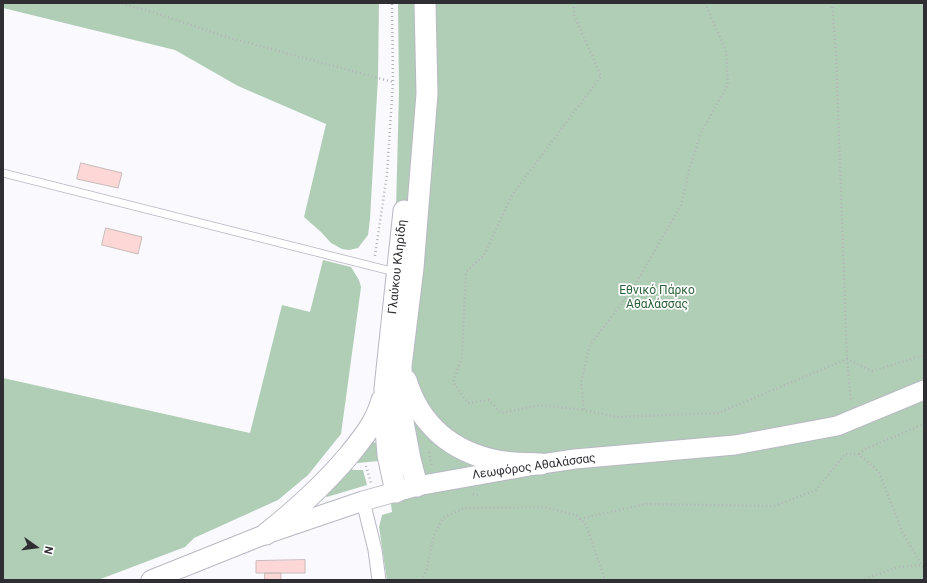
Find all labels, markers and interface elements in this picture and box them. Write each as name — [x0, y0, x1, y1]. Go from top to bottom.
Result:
street label: Γλαύκου Κληρίδη — [386, 219, 410, 315]
park label: Εθνικό Πάρκο Αθαλάσσας — [619, 284, 695, 312]
street label: Λεωφόρος Αθαλάσσας — [471, 451, 597, 483]
north arrow — [16, 527, 56, 567]
text: N — [41, 545, 55, 555]

